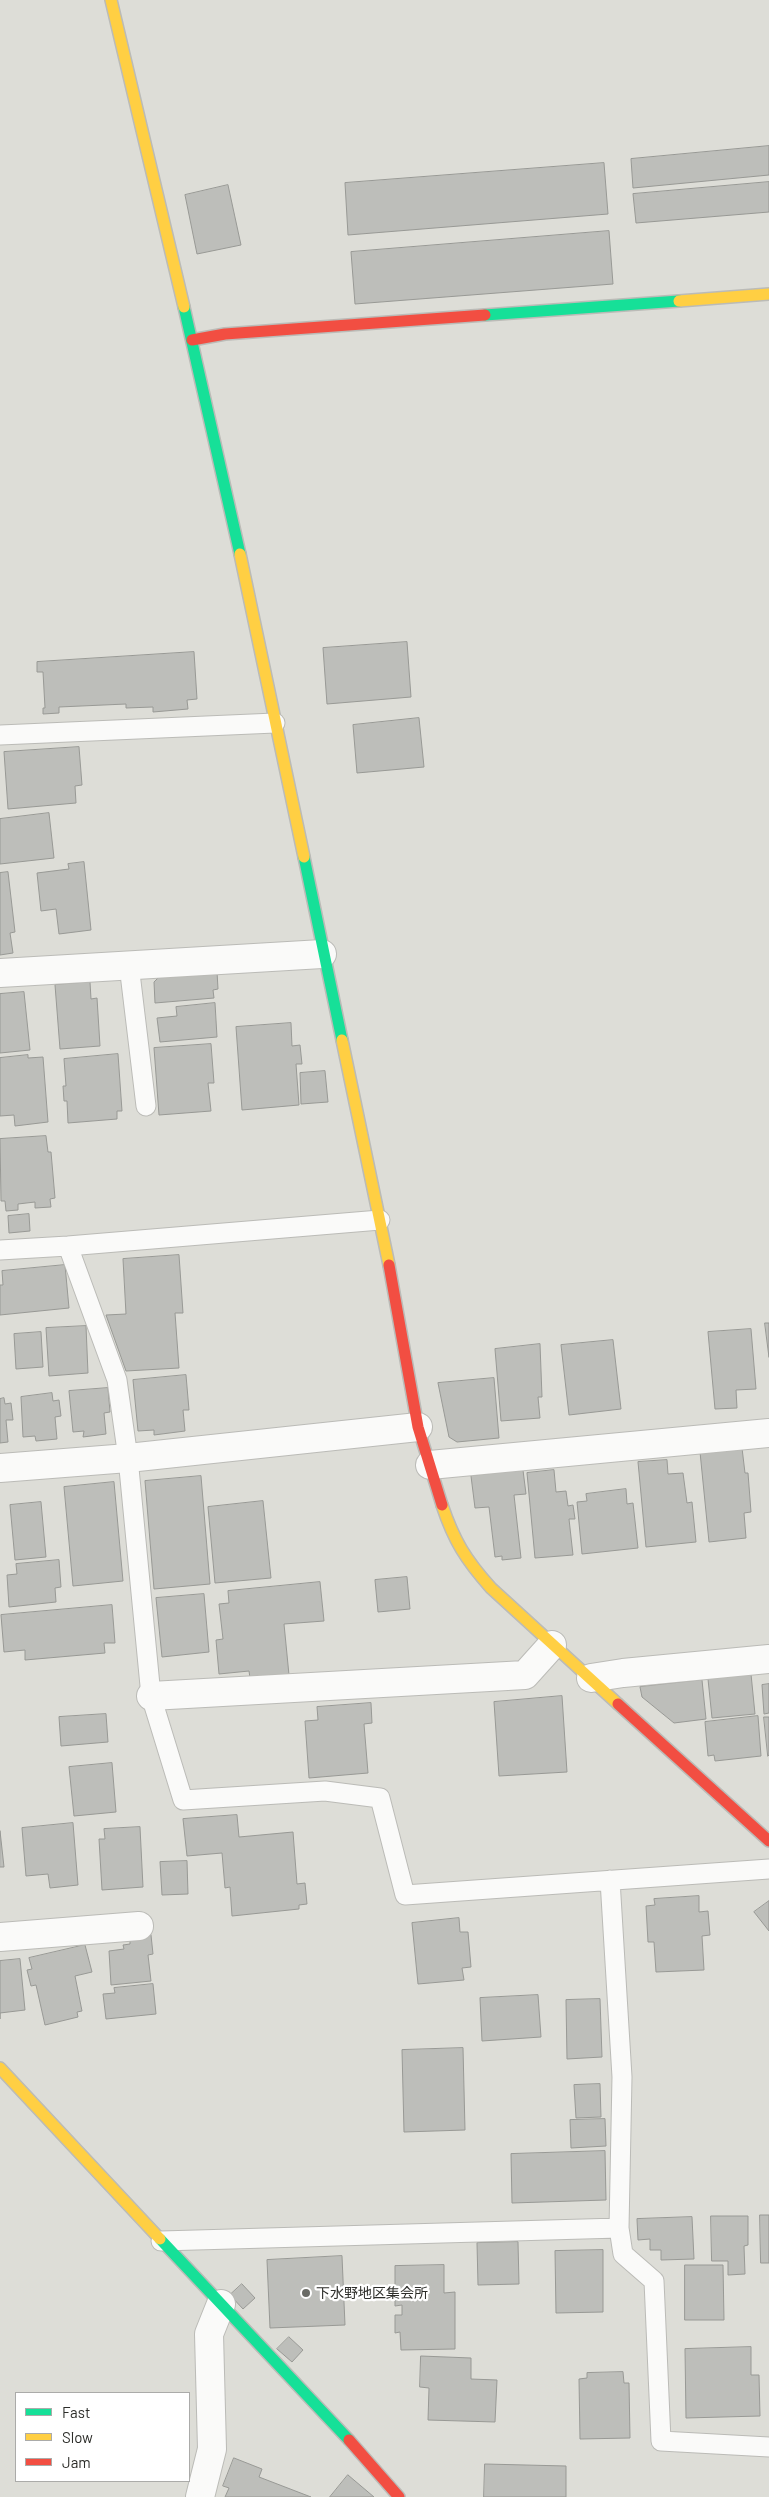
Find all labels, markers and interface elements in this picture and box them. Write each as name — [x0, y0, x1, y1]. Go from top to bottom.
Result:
place label: 下水野地区集会所 — [316, 2285, 428, 2301]
marker: 下水野地区集会所 — [300, 2287, 312, 2299]
legend — [15, 2392, 190, 2482]
text: Fast — [62, 2403, 90, 2421]
text: Slow — [62, 2428, 93, 2446]
text: Jam — [62, 2453, 91, 2471]

